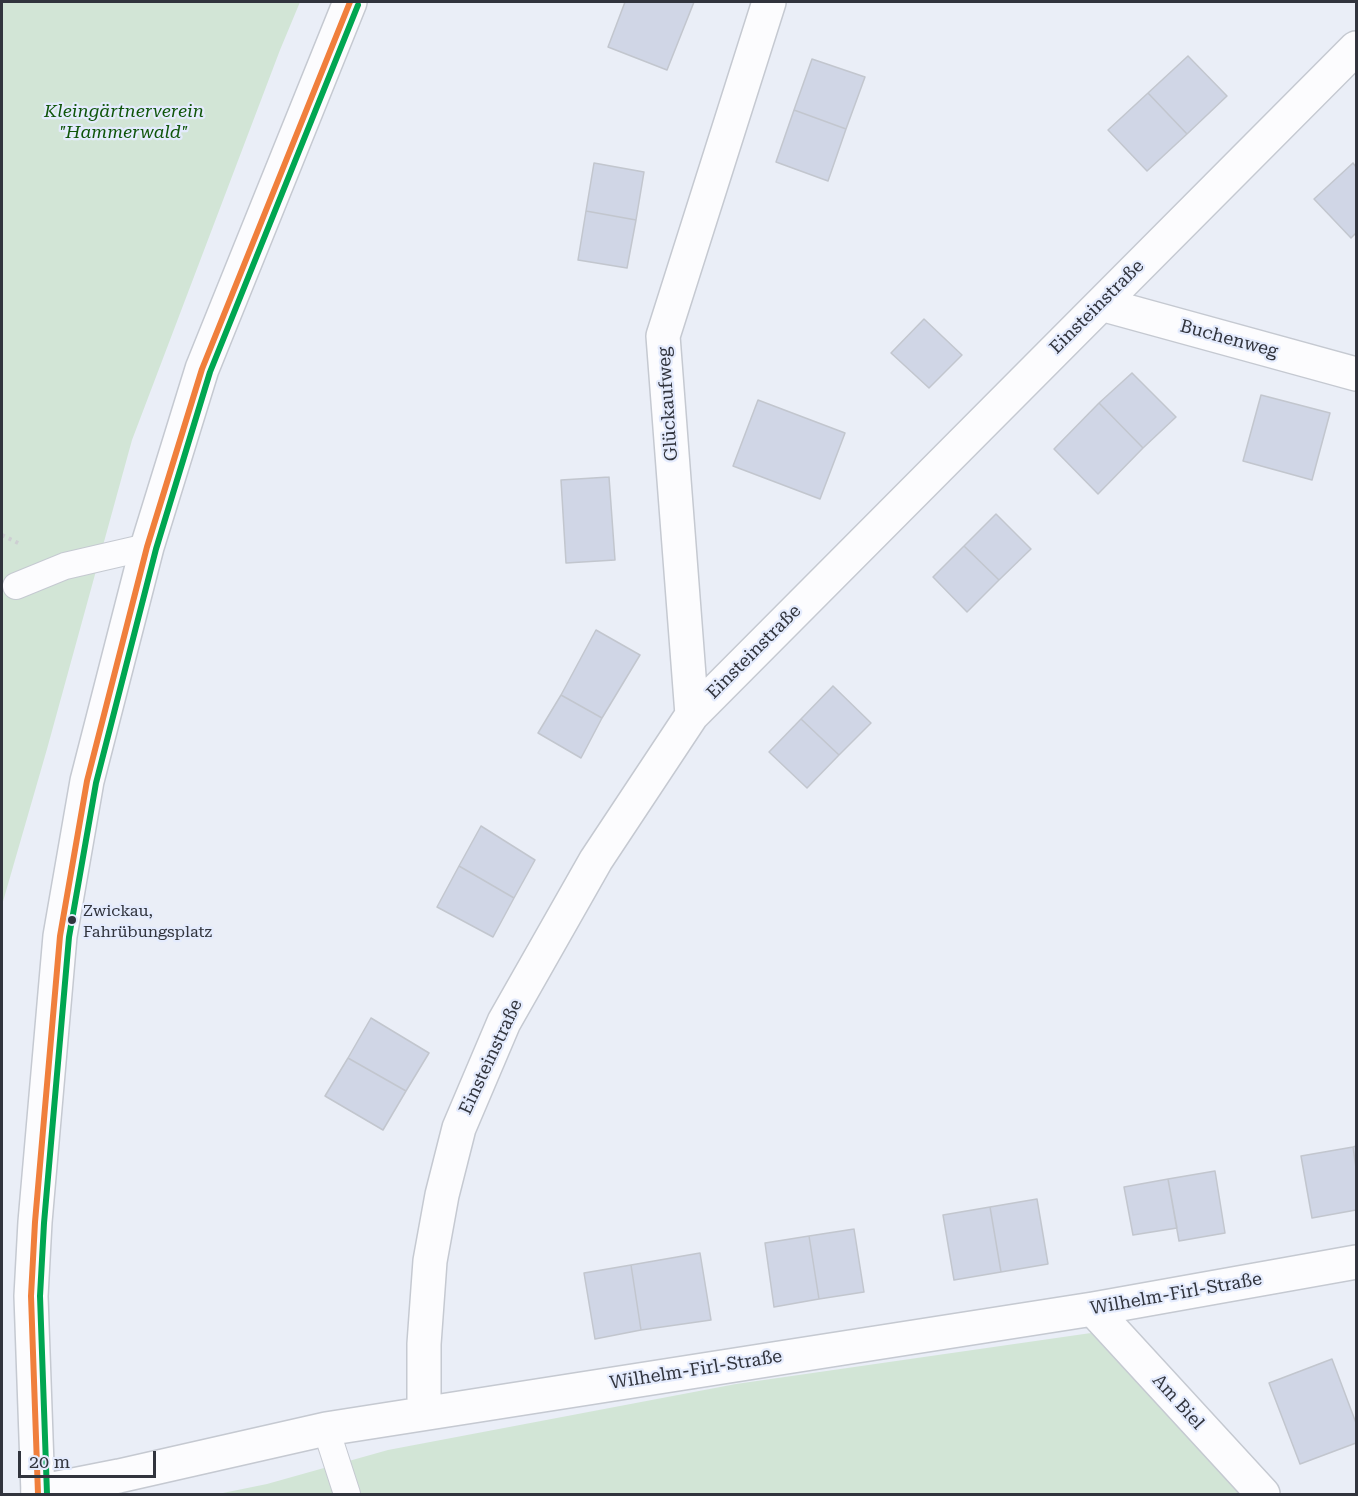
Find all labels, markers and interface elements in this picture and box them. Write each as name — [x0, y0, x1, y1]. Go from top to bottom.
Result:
park label: Kleingärtnerverein "Hammerwald" — [44, 101, 204, 144]
street label: Einsteinstraße — [1045, 255, 1149, 359]
street label: Buchenweg — [1178, 316, 1280, 362]
street label: Glückaufweg — [653, 346, 683, 462]
street label: Einsteinstraße — [702, 600, 806, 704]
place label: Zwickau, Fahrübungsplatz — [83, 901, 212, 939]
marker: Zwickau, Fahrübungsplatz — [66, 914, 78, 926]
street label: Einsteinstraße — [455, 996, 527, 1118]
street label: Wilhelm-Firl-Straße — [1088, 1268, 1264, 1320]
street label: Wilhelm-Firl-Straße — [608, 1346, 784, 1394]
street label: Am Biel — [1148, 1370, 1208, 1434]
scale bar — [21, 1439, 159, 1477]
text: 20 m — [29, 1451, 70, 1472]

